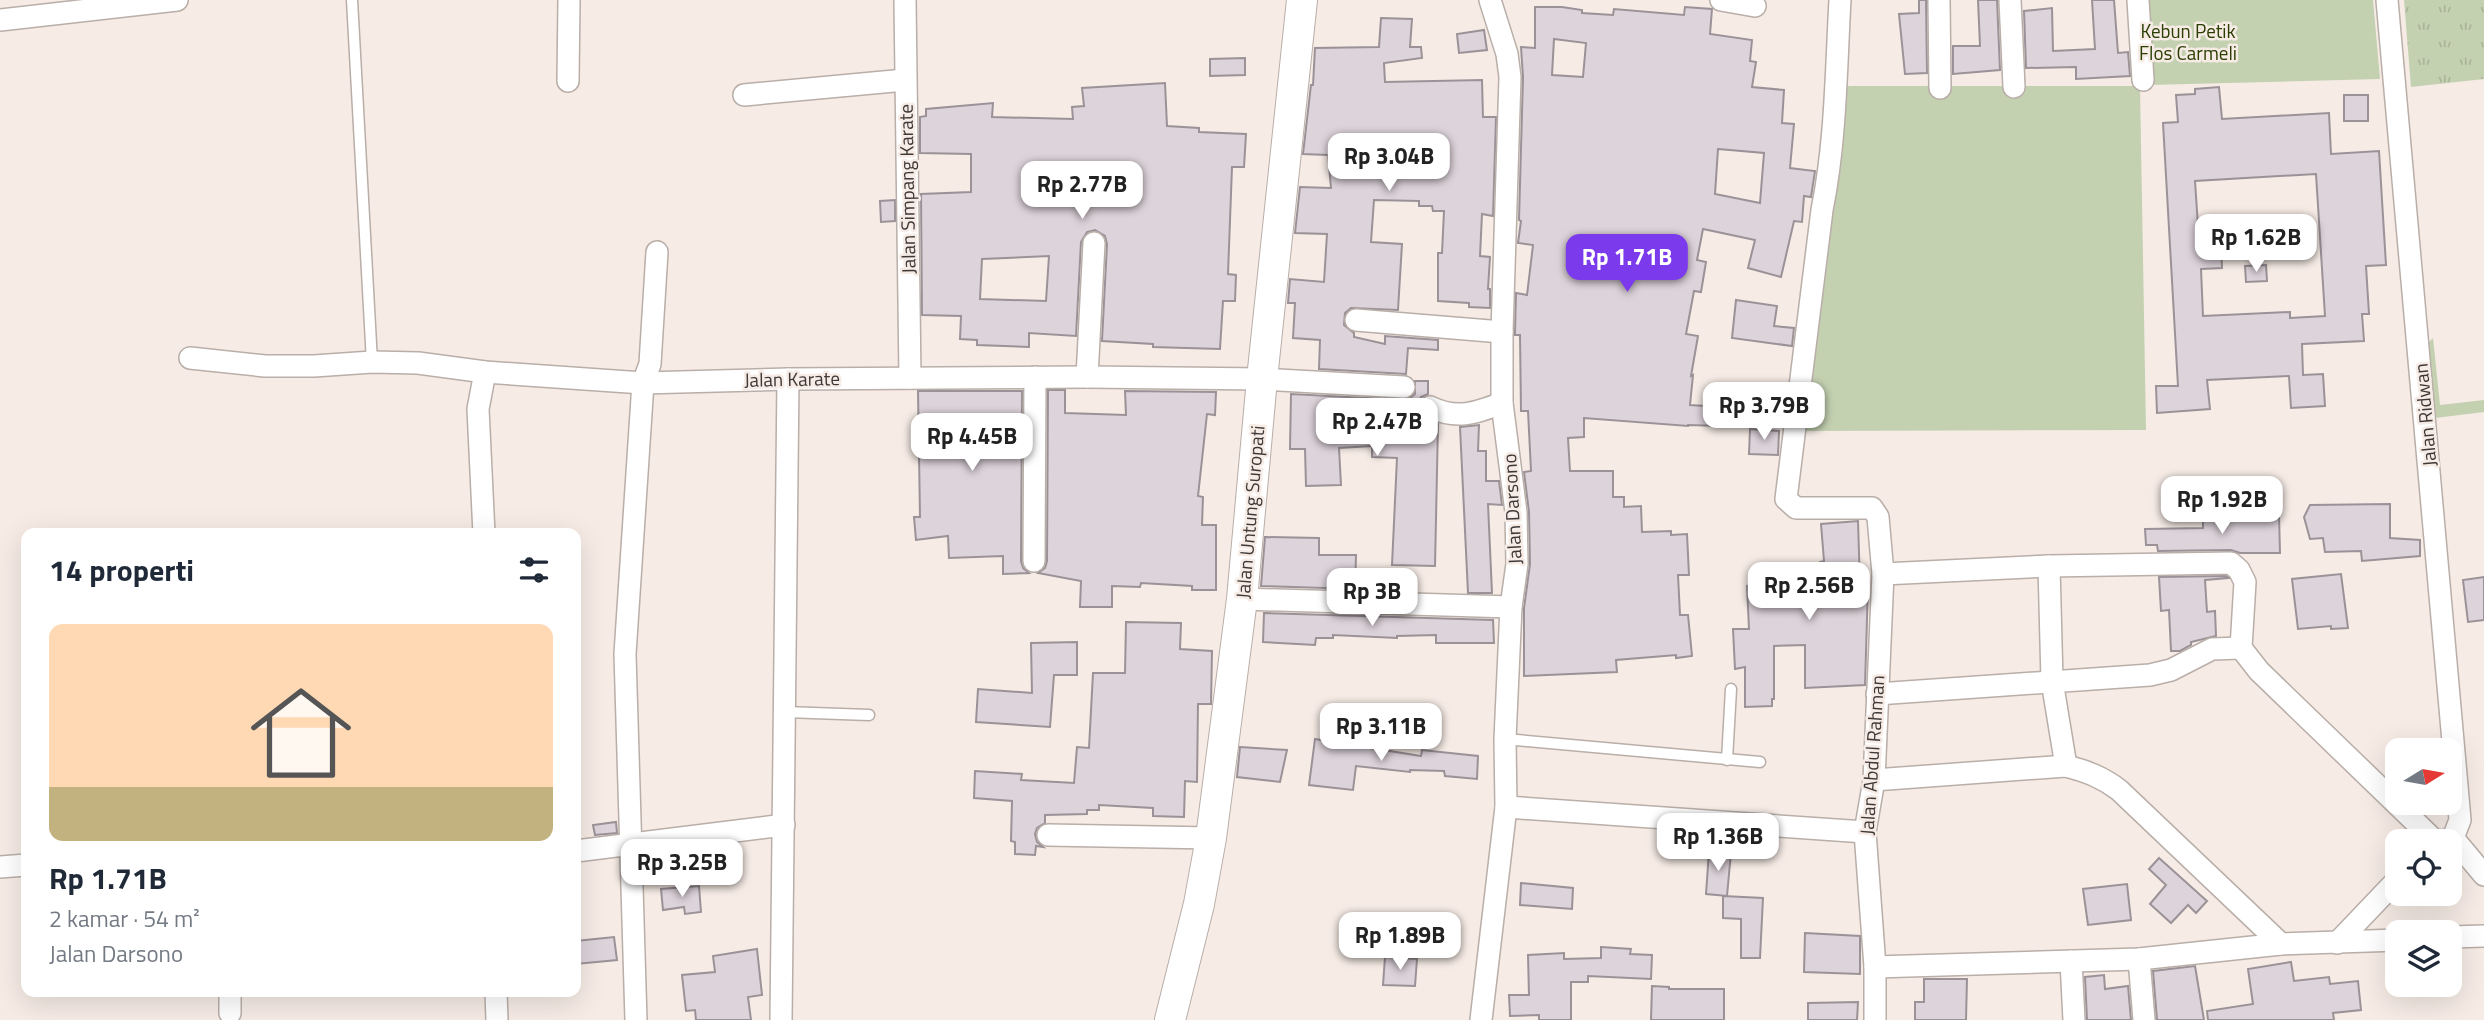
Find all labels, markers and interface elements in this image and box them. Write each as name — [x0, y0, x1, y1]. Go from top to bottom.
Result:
park label: Kebun Petik Flos Carmeli — [2139, 16, 2237, 67]
street label: Jalan Simpang Karate — [891, 104, 922, 274]
pin: Rp 3.04B — [1317, 134, 1461, 193]
text: Rp 3.04B — [1344, 138, 1434, 173]
pin: Rp 2.77B — [1010, 162, 1154, 221]
text: Rp 2.77B — [1037, 166, 1127, 201]
pin: Rp 1.62B — [2184, 215, 2328, 274]
text: Rp 1.62B — [2211, 219, 2301, 254]
pin: Rp 1.71B — [1555, 234, 1699, 294]
text: Rp 1.71B — [1582, 239, 1672, 274]
street label: Jalan Ridwan — [2406, 362, 2443, 468]
street label: Jalan Karate — [744, 363, 840, 394]
pin: Rp 3.79B — [1692, 382, 1836, 442]
text: Rp 3.79B — [1719, 387, 1809, 422]
pin: Rp 2.47B — [1305, 398, 1449, 458]
text: Rp 2.47B — [1332, 403, 1422, 438]
pin: Rp 4.45B — [900, 414, 1044, 473]
text: Rp 4.45B — [927, 418, 1017, 453]
street label: Jalan Untung Suropati — [1227, 424, 1272, 600]
street label: Jalan Darsono — [1494, 453, 1529, 565]
pin: Rp 1.92B — [2150, 476, 2294, 536]
text: Rp 1.92B — [2177, 481, 2267, 516]
text: 14 properti — [49, 547, 194, 593]
icon: filters — [515, 551, 553, 589]
pin: Rp 2.56B — [1737, 562, 1881, 622]
text: Rp 2.56B — [1764, 567, 1854, 602]
pin: Rp 3B — [1323, 568, 1421, 628]
text: Rp 3B — [1343, 573, 1401, 608]
icon: home — [238, 670, 364, 796]
street label: Jalan Abdul Rahman — [1851, 674, 1892, 836]
pin: Rp 3.11B — [1309, 704, 1453, 763]
text: Rp 3.11B — [1336, 708, 1426, 743]
north arrow — [2385, 738, 2462, 816]
map controls — [2385, 738, 2462, 997]
pin: Rp 1.36B — [1646, 814, 1790, 873]
text: Rp 1.36B — [1673, 818, 1763, 853]
button: locate — [2385, 829, 2462, 906]
pin: Rp 3.25B — [610, 839, 754, 899]
text: Rp 3.25B — [637, 844, 727, 879]
text: Rp 1.71B — [49, 855, 167, 901]
text: 2 kamar · 54 m² — [49, 901, 200, 936]
pin: Rp 1.89B — [1328, 912, 1472, 972]
text: Rp 1.89B — [1355, 917, 1445, 952]
button: layers — [2385, 920, 2462, 997]
text: Jalan Darsono — [49, 936, 183, 971]

